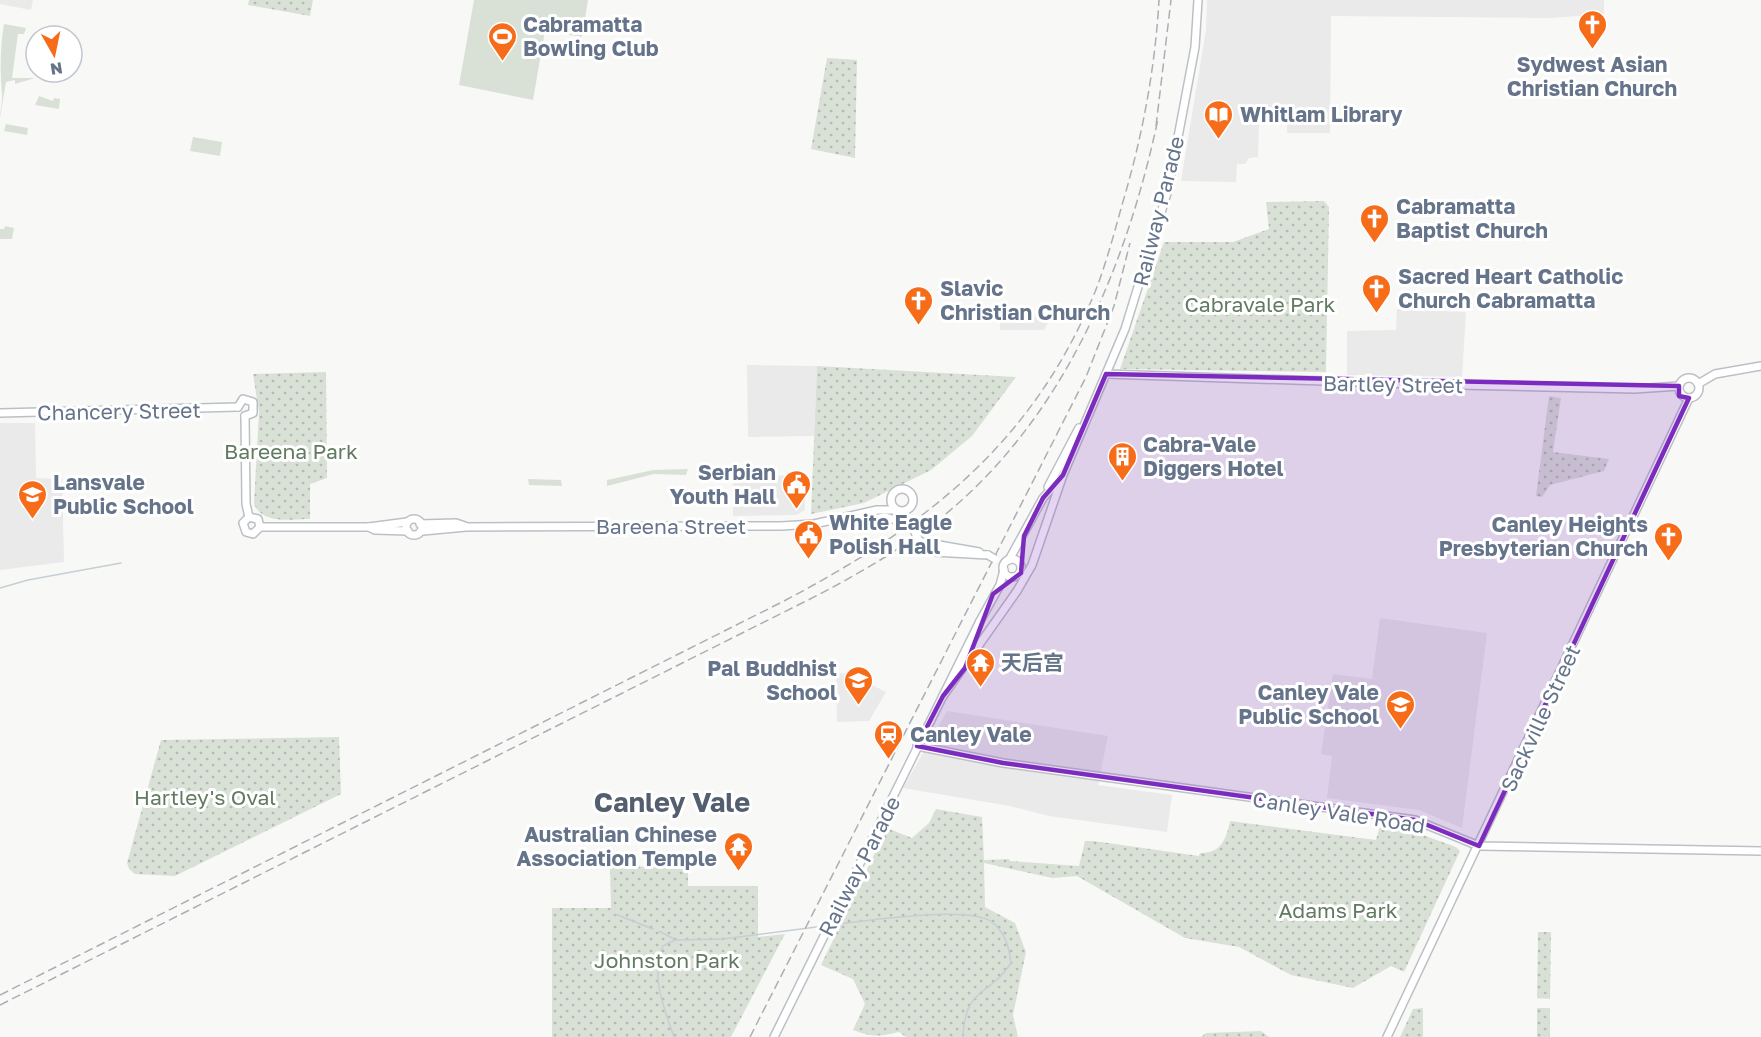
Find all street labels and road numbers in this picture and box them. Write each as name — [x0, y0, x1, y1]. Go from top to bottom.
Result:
street label: Railway Parade — [1127, 133, 1189, 289]
street label: Bartley Street — [1323, 370, 1463, 398]
street label: Chancery Street — [37, 397, 201, 425]
street label: Bareena Street — [596, 513, 746, 539]
street label: Sackville Street — [1495, 640, 1585, 796]
street label: Canley Vale Road — [1251, 786, 1427, 838]
street label: Railway Parade — [813, 792, 905, 940]

